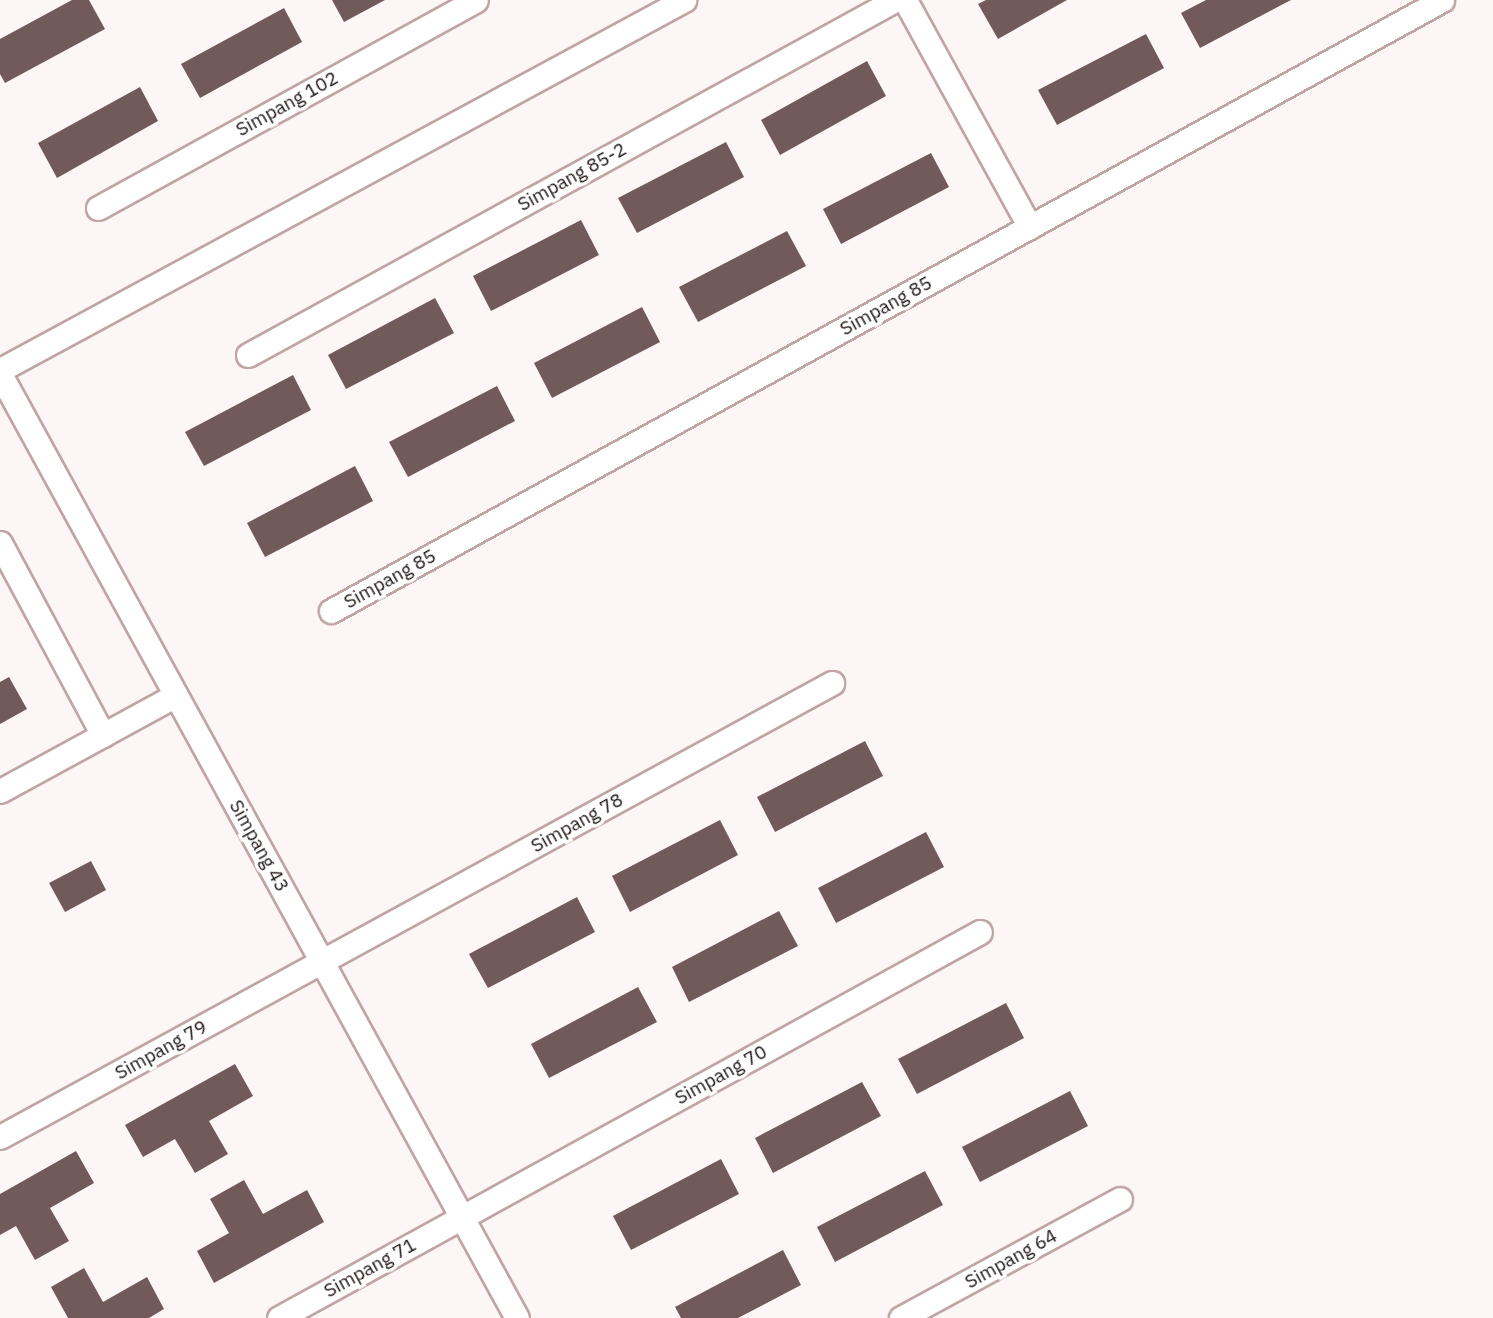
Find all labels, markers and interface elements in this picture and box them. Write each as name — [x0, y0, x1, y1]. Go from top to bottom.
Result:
street label: Simpang 102 — [232, 67, 342, 141]
street label: Simpang 85-2 — [514, 138, 630, 216]
street label: Simpang 85 — [836, 271, 936, 341]
street label: Simpang 85 — [340, 544, 440, 614]
street label: Simpang 78 — [527, 788, 627, 858]
street label: Simpang 43 — [224, 796, 294, 896]
street label: Simpang 79 — [111, 1015, 211, 1085]
street label: Simpang 70 — [671, 1040, 771, 1110]
street label: Simpang 64 — [961, 1224, 1061, 1294]
street label: Simpang 71 — [320, 1233, 420, 1303]

